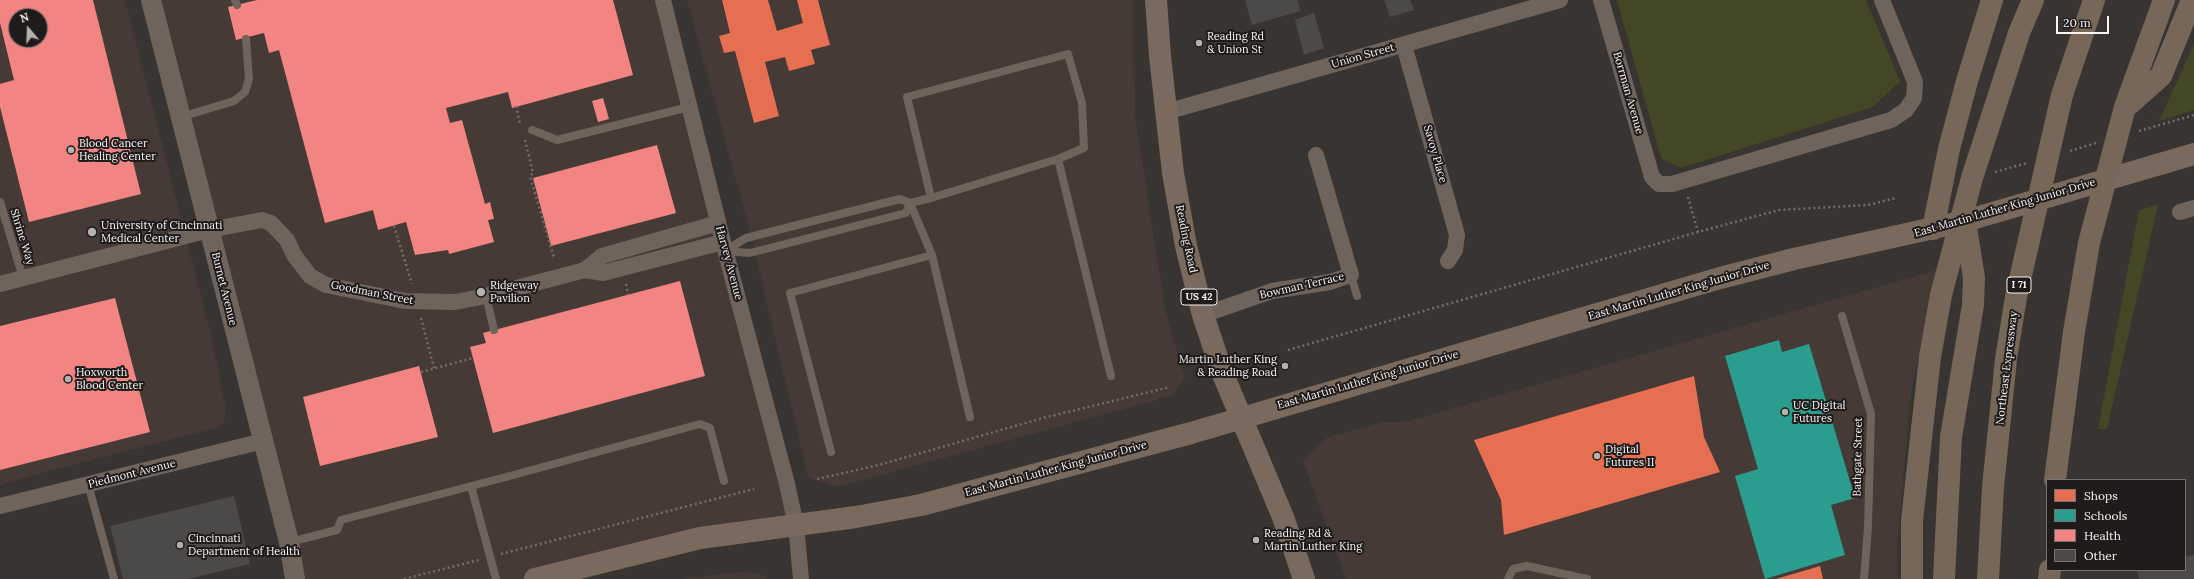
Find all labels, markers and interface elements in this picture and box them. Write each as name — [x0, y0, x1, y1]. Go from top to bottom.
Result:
north arrow — [8, 8, 48, 48]
scale bar — [2058, 8, 2111, 34]
text: N — [18, 10, 31, 26]
text: 20 m — [2063, 15, 2091, 30]
place label: Reading Rd & Union St — [1207, 30, 1264, 56]
marker: Reading Rd & Union St — [1194, 38, 1204, 48]
street label: Union Street — [1330, 41, 1396, 71]
street label: Borrman Avenue — [1610, 50, 1646, 136]
street label: Savoy Place — [1420, 124, 1450, 184]
place label: Blood Cancer Healing Center — [79, 137, 156, 163]
marker: Blood Cancer Healing Center — [66, 145, 76, 155]
street label: East Martin Luther King Junior Drive — [1913, 176, 2097, 240]
street label: Reading Road — [1172, 204, 1200, 274]
street label: Shrine Way — [7, 207, 37, 267]
place label: University of Cincinnati Medical Center — [101, 219, 222, 245]
street label: Harvey Avenue — [713, 224, 745, 302]
marker: University of Cincinnati Medical Center — [86, 226, 98, 238]
street label: Burnet Avenue — [209, 251, 239, 327]
street label: East Martin Luther King Junior Drive — [1587, 259, 1771, 323]
street label: Bowman Terrace — [1258, 270, 1346, 302]
road number: I 71 — [2007, 277, 2031, 293]
street label: Goodman Street — [329, 278, 415, 308]
place label: Ridgeway Pavilion — [490, 279, 539, 305]
marker: Ridgeway Pavilion — [475, 286, 487, 298]
road number: US 42 — [1181, 289, 1217, 305]
street label: Northeast Expressway — [1993, 310, 2021, 426]
street label: East Martin Luther King Junior Drive — [1276, 348, 1460, 412]
place label: Martin Luther King & Reading Road — [1179, 353, 1277, 379]
marker: Martin Luther King & Reading Road — [1280, 361, 1290, 371]
place label: Hoxworth Blood Center — [76, 366, 143, 392]
marker: Hoxworth Blood Center — [63, 374, 73, 384]
place label: UC Digital Futures — [1793, 399, 1846, 425]
marker: UC Digital Futures — [1780, 407, 1790, 417]
street label: Bathgate Street — [1851, 417, 1865, 497]
street label: East Martin Luther King Junior Drive — [964, 438, 1148, 500]
place label: Digital Futures II — [1605, 443, 1654, 469]
marker: Digital Futures II — [1592, 451, 1602, 461]
street label: Piedmont Avenue — [87, 457, 177, 491]
legend — [2046, 479, 2186, 571]
text: Shops — [2084, 488, 2118, 503]
text: Schools — [2084, 508, 2127, 523]
place label: Reading Rd & Martin Luther King — [1264, 527, 1362, 553]
text: Health — [2084, 528, 2121, 543]
place label: Cincinnati Department of Health — [188, 532, 300, 558]
marker: Reading Rd & Martin Luther King — [1251, 535, 1261, 545]
marker: Cincinnati Department of Health — [175, 540, 185, 550]
text: Other — [2084, 548, 2117, 563]

